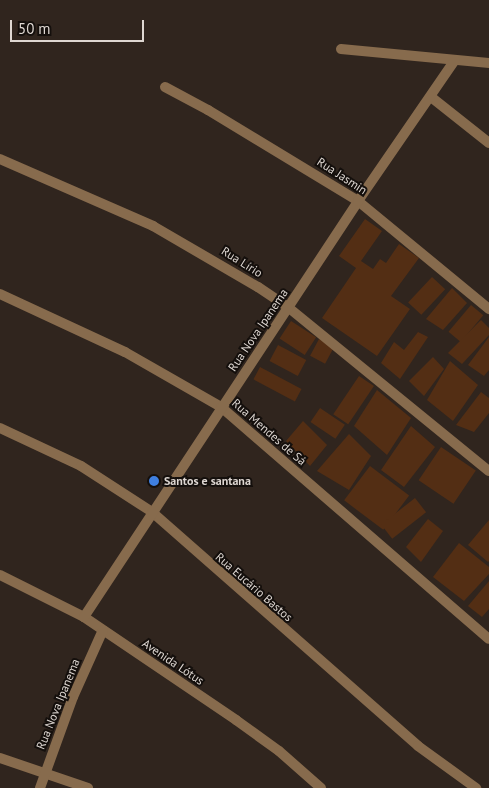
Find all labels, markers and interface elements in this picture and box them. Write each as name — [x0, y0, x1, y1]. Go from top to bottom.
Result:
scale bar — [12, 10, 146, 42]
text: 50 m — [18, 19, 51, 38]
street label: Rua Jasmin — [314, 155, 370, 197]
street label: Rua Lírio — [219, 244, 265, 280]
street label: Rua Nova Ipanema — [225, 286, 291, 374]
street label: Rua Mendes de Sá — [229, 396, 309, 468]
place label: Santos e santana — [164, 474, 251, 488]
marker: Santos e santana — [148, 475, 160, 487]
street label: Rua Eucário Bastos — [213, 550, 295, 624]
street label: Avenida Lótus — [139, 636, 207, 688]
street label: Rua Nova Ipanema — [33, 657, 83, 751]

